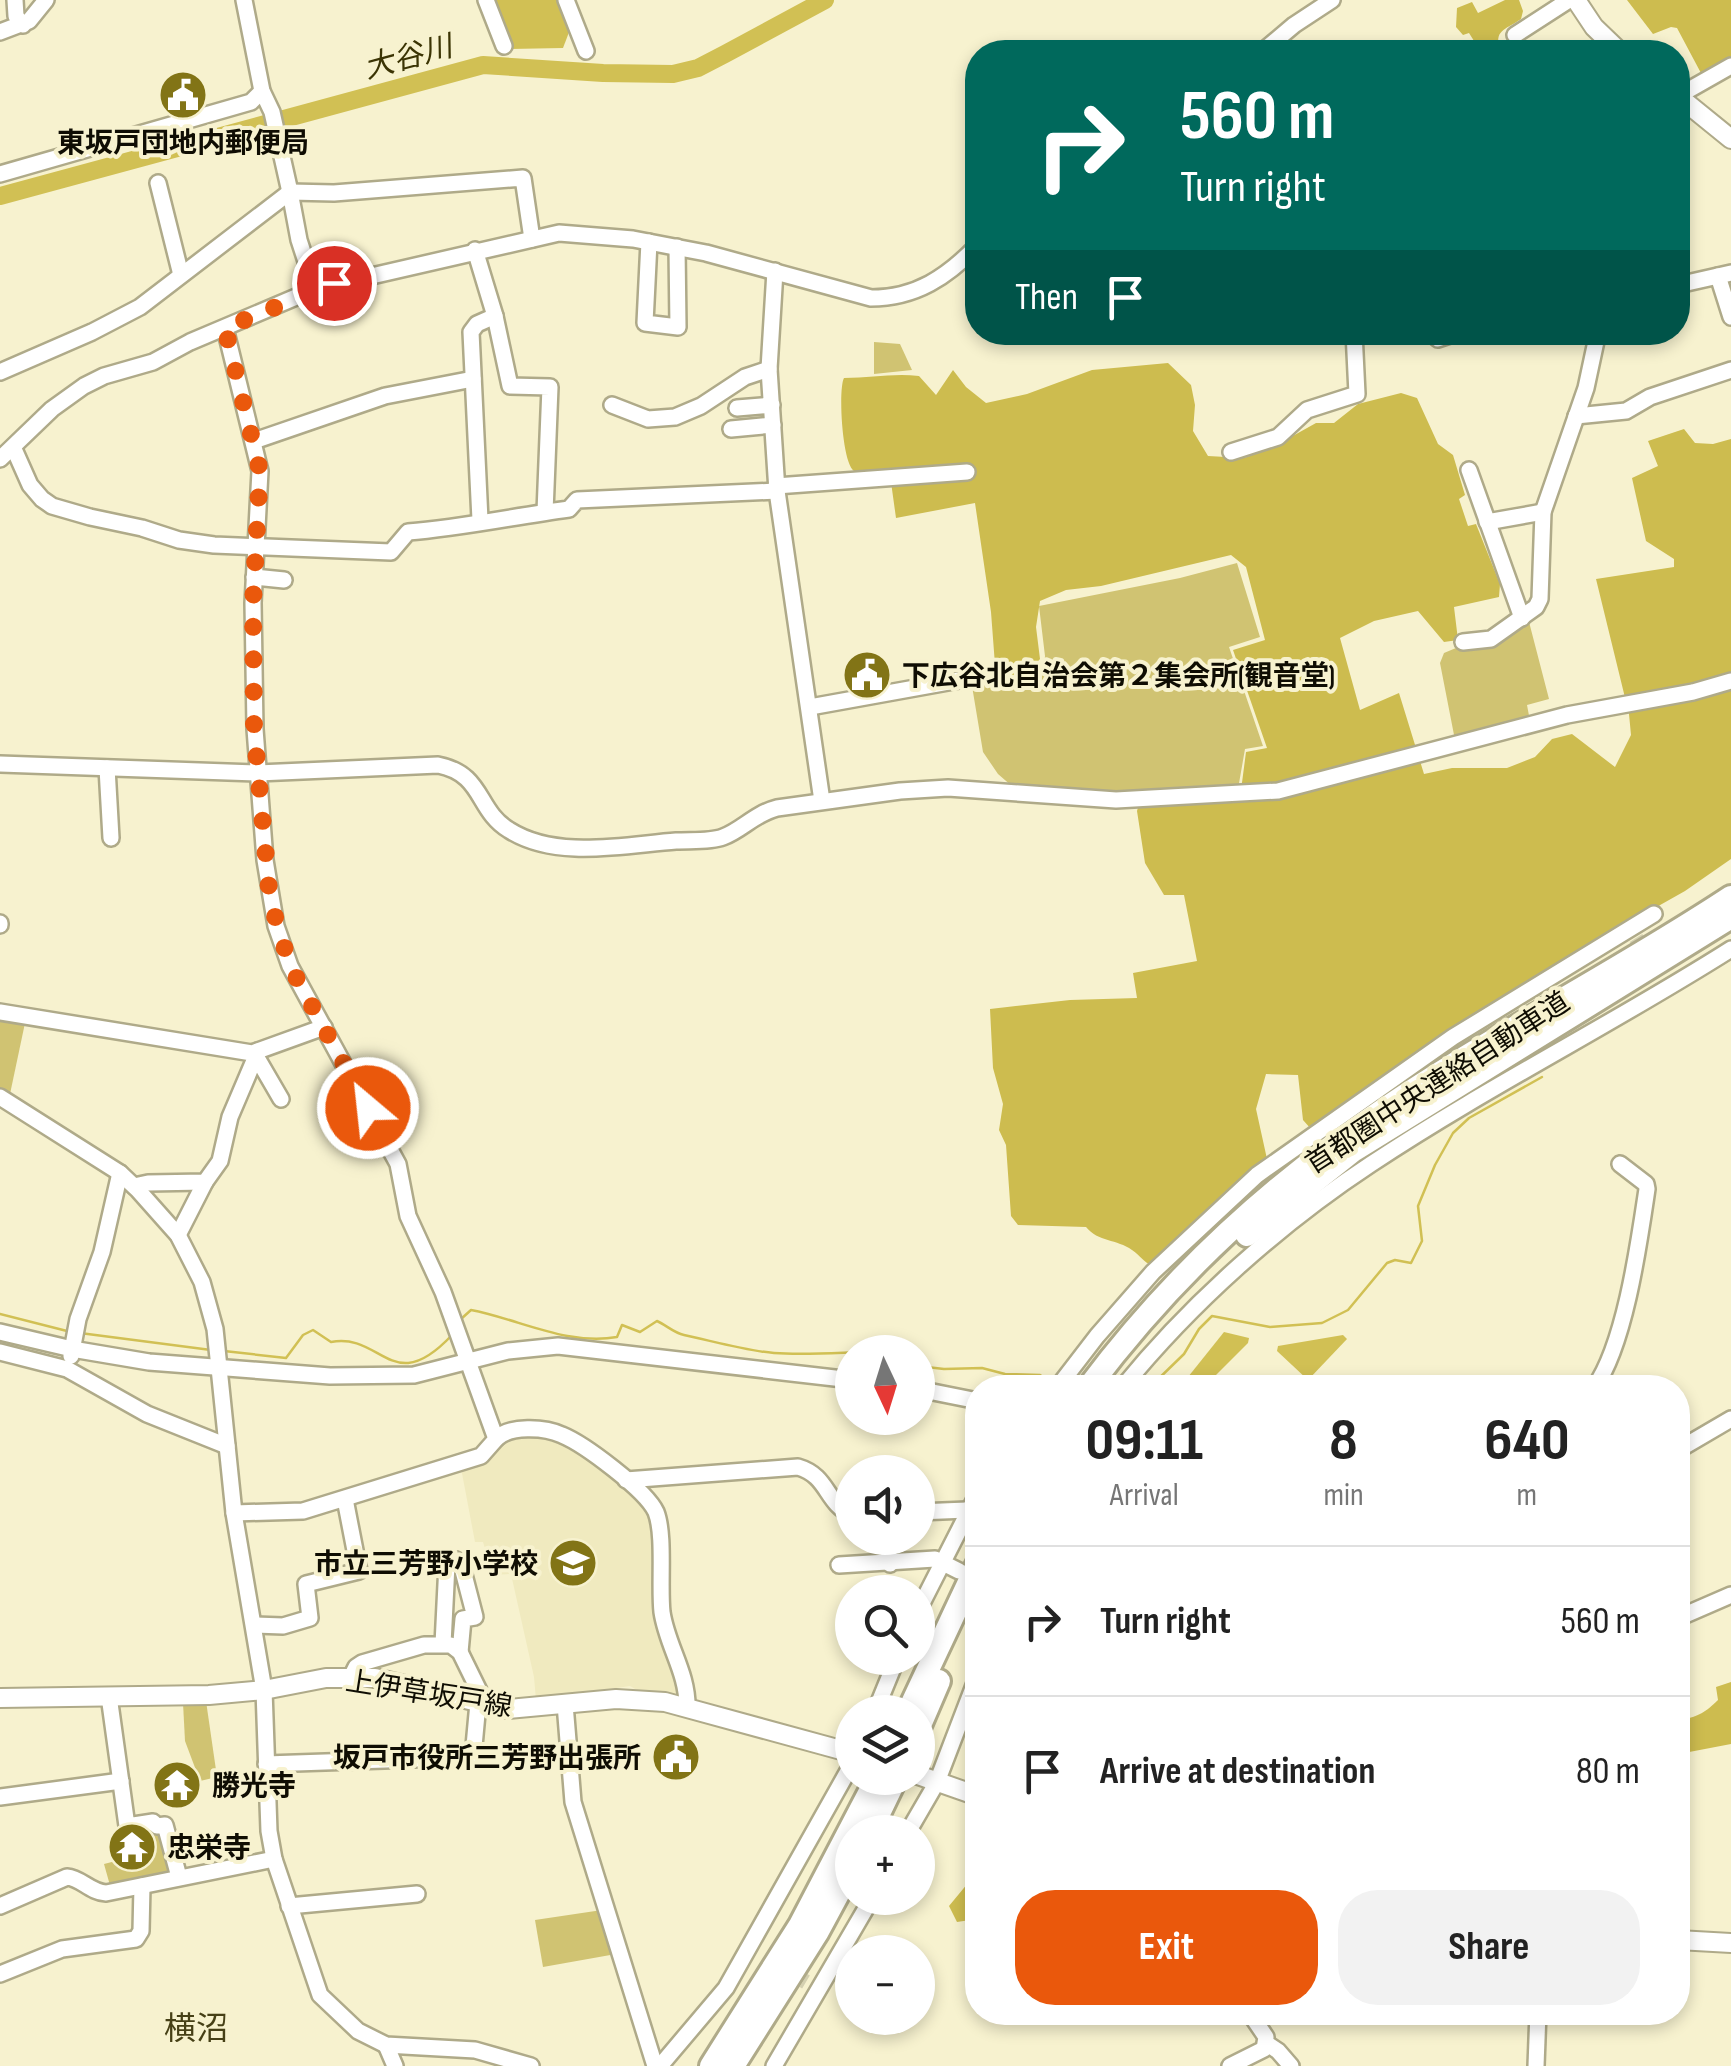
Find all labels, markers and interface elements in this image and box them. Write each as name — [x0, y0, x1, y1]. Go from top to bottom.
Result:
water label: 大谷川 — [360, 28, 459, 87]
public building icon: 東坂戸団地内郵便局 — [157, 69, 209, 121]
text: 560 m — [1180, 75, 1334, 159]
icon: right — [1015, 80, 1145, 210]
place label: 東坂戸団地内郵便局 — [57, 127, 309, 160]
text: Turn right — [1180, 160, 1326, 215]
pin — [292, 241, 377, 326]
icon: arrive — [307, 256, 362, 311]
icon: arrive — [1098, 270, 1153, 325]
text: Then — [1015, 275, 1078, 320]
public building icon: 下広谷北自治会第２集会所(観音堂) — [841, 649, 893, 701]
place label: 下広谷北自治会第２集会所(観音堂) — [902, 660, 1335, 693]
street label: 首都圏中央連絡自動車道 — [1300, 986, 1576, 1181]
position arrow — [316, 1056, 420, 1160]
north arrow — [835, 1335, 935, 1435]
map controls — [835, 1335, 935, 2035]
text: 09:11 — [1086, 1405, 1203, 1477]
text: 8 — [1329, 1405, 1358, 1477]
text: 640 — [1484, 1405, 1569, 1477]
button: sound — [835, 1455, 935, 1555]
text: Arrival — [1110, 1476, 1179, 1515]
text: min — [1323, 1476, 1364, 1515]
text: m — [1517, 1476, 1537, 1515]
school or university icon: 市立三芳野小学校 — [547, 1537, 599, 1589]
place label: 市立三芳野小学校 — [314, 1548, 538, 1581]
button: search — [835, 1575, 935, 1675]
icon: right — [1015, 1594, 1070, 1649]
text: Turn right — [1100, 1599, 1231, 1644]
text: 560 m — [1561, 1599, 1640, 1644]
street label: 上伊草坂戸線 — [343, 1665, 514, 1724]
button: layers — [835, 1695, 935, 1795]
public building icon: 坂戸市役所三芳野出張所 — [650, 1731, 702, 1783]
place label: 坂戸市役所三芳野出張所 — [333, 1742, 641, 1775]
icon: arrive — [1015, 1744, 1070, 1799]
text: Arrive at destination — [1100, 1749, 1375, 1794]
text: 80 m — [1576, 1749, 1640, 1794]
temple icon: 勝光寺 — [151, 1759, 203, 1811]
place label: 勝光寺 — [212, 1770, 296, 1803]
button: + — [835, 1815, 935, 1915]
temple icon: 忠栄寺 — [106, 1821, 158, 1873]
place label: 忠栄寺 — [167, 1832, 251, 1865]
button: Exit — [1015, 1890, 1318, 2005]
button: Share — [1338, 1890, 1640, 2005]
button: − — [835, 1935, 935, 2035]
district label: 横沼 — [164, 2010, 228, 2049]

